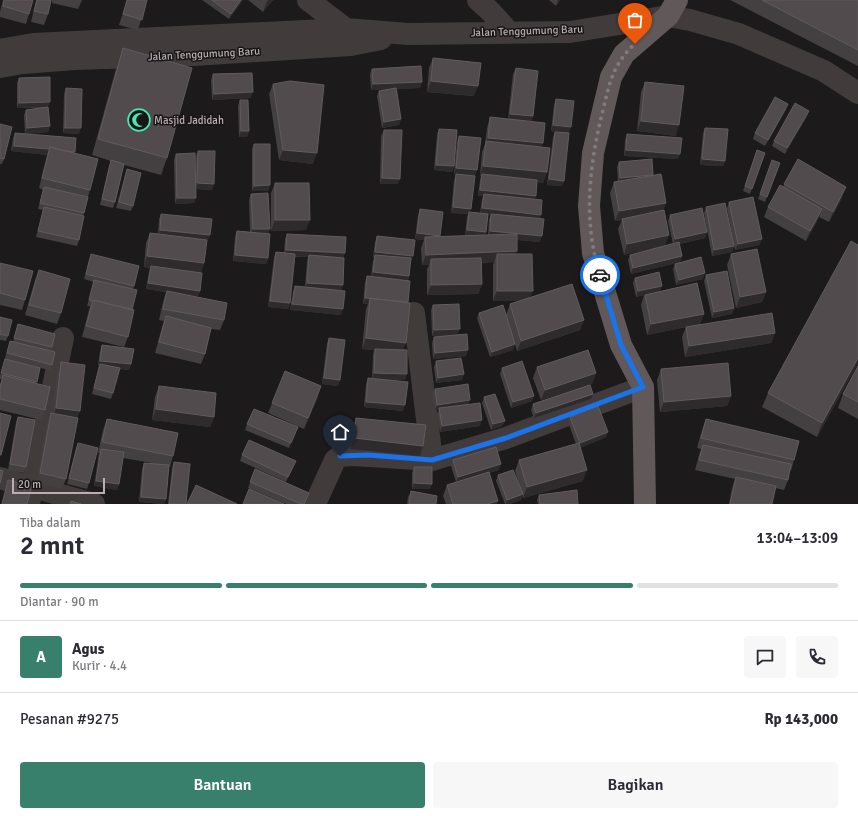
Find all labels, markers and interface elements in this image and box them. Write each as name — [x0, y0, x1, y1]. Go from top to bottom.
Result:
pin — [618, 3, 652, 44]
icon: bag — [624, 9, 646, 31]
street label: Jalan Tenggumung Baru — [471, 23, 583, 39]
street label: Jalan Tenggumung Baru — [148, 45, 260, 63]
mosque icon: Masjid Jadidah — [126, 107, 152, 133]
place label: Masjid Jadidah — [154, 114, 224, 127]
courier — [580, 255, 620, 295]
icon: car — [589, 264, 611, 286]
pin — [323, 415, 357, 456]
icon: home — [329, 421, 351, 443]
scale bar — [12, 476, 105, 495]
text: 20 m — [18, 478, 41, 491]
text: Tiba dalam — [20, 515, 81, 531]
text: 13:04–13:09 — [757, 529, 838, 547]
text: 2 mnt — [20, 530, 84, 562]
text: Diantar · 90 m — [20, 594, 99, 610]
button: chat — [744, 636, 786, 678]
button: phone — [796, 636, 838, 678]
text: Agus — [72, 640, 104, 658]
text: A — [36, 648, 46, 666]
text: Kurir · 4.4 — [72, 658, 127, 674]
text: Pesanan #9275 — [20, 710, 119, 728]
text: Rp 143,000 — [764, 710, 838, 728]
button: Bantuan — [20, 762, 425, 808]
button: Bagikan — [433, 762, 838, 808]

